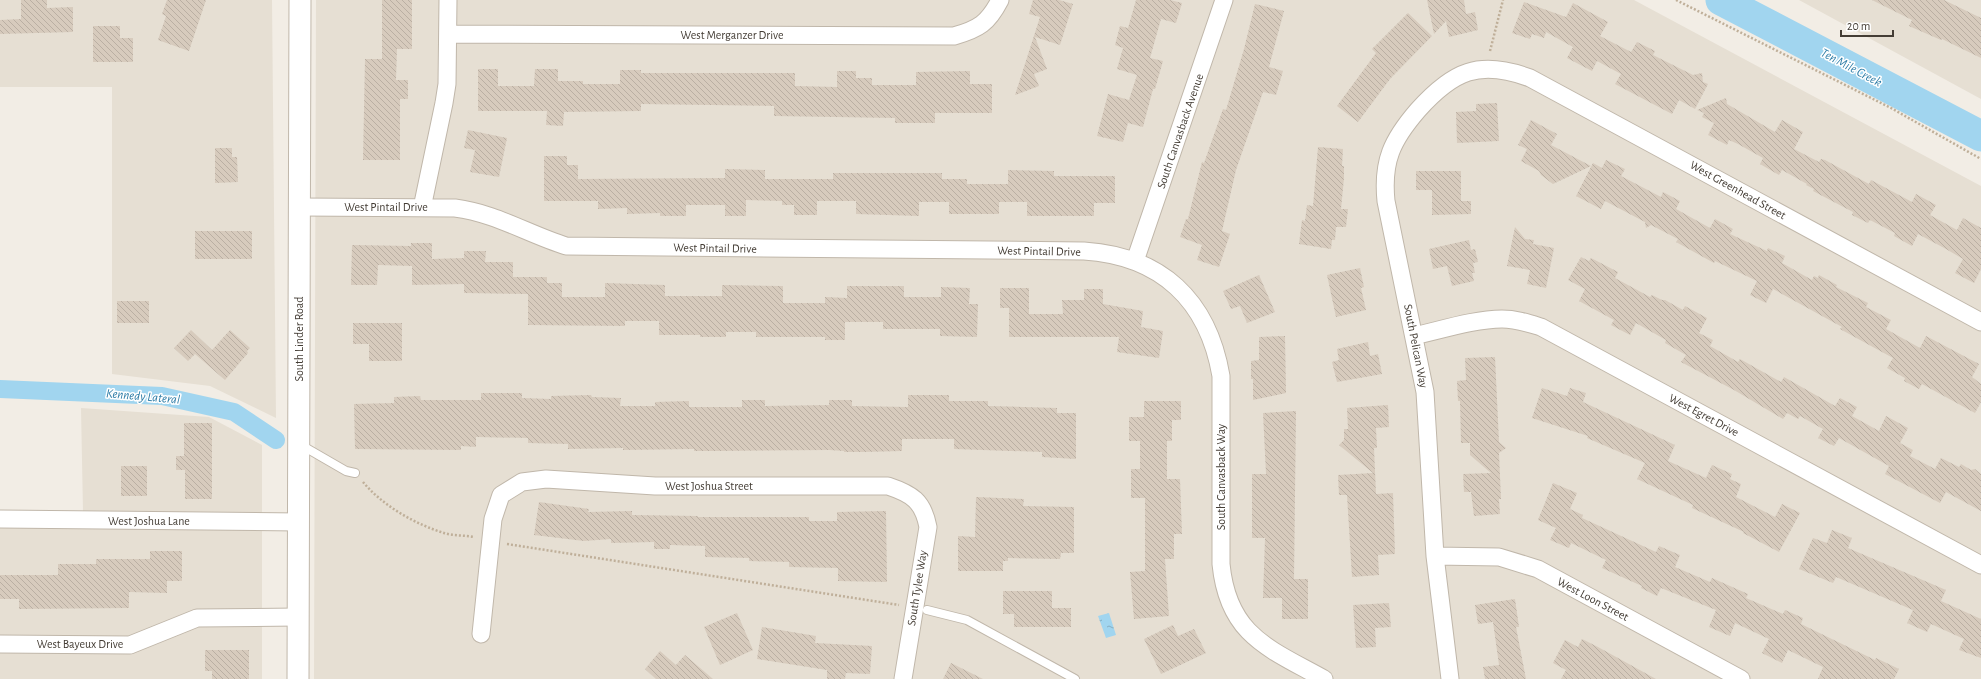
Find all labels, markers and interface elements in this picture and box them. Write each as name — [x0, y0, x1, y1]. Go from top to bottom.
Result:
scale bar — [1841, 12, 1893, 38]
text: 20 m — [1847, 20, 1870, 32]
street label: West Merganzer Drive — [680, 29, 784, 41]
water label: Ten Mile Creek — [1818, 47, 1884, 89]
street label: South Canvasback Avenue — [1155, 72, 1205, 190]
street label: West Greenhead Street — [1688, 159, 1788, 221]
street label: West Pintail Drive — [344, 201, 428, 213]
street label: West Pintail Drive — [673, 241, 757, 255]
street label: West Pintail Drive — [997, 244, 1081, 258]
street label: South Linder Road — [293, 296, 305, 382]
street label: South Pelican Way — [1401, 303, 1430, 389]
water label: Kennedy Lateral — [105, 387, 181, 407]
street label: West Egret Drive — [1667, 392, 1741, 438]
street label: South Canvasback Way — [1215, 424, 1228, 530]
street label: West Joshua Street — [665, 480, 753, 492]
street label: West Joshua Lane — [108, 515, 190, 527]
street label: South Tylee Way — [905, 549, 930, 627]
street label: West Loon Street — [1555, 575, 1631, 623]
street label: West Bayeux Drive — [37, 638, 123, 651]

